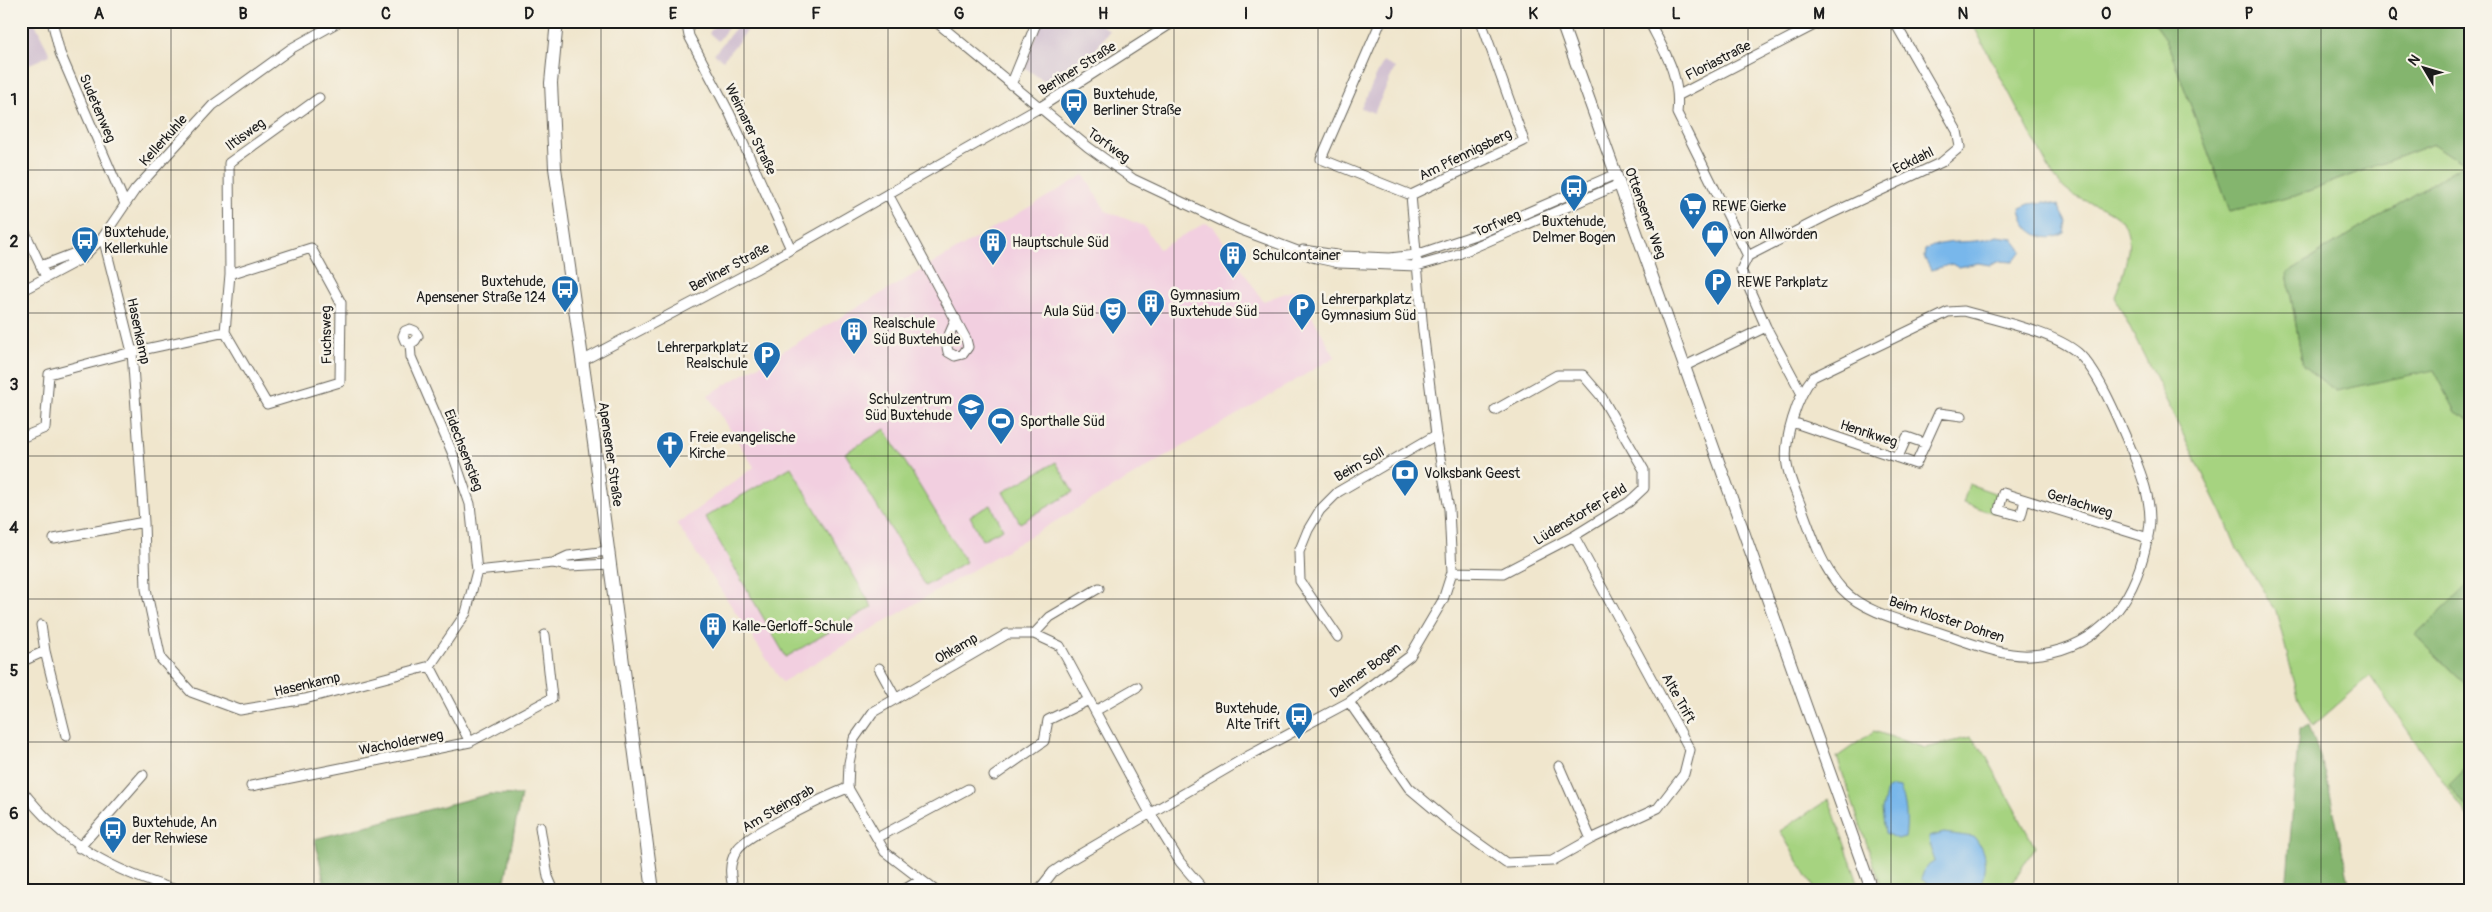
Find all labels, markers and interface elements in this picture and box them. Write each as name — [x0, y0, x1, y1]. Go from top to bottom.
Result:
text: A — [94, 4, 105, 24]
text: B — [238, 4, 248, 24]
text: C — [381, 4, 391, 24]
text: D — [524, 4, 534, 24]
text: E — [669, 4, 678, 24]
text: F — [811, 4, 821, 24]
text: G — [954, 4, 965, 24]
text: H — [1098, 4, 1108, 24]
text: I — [1244, 4, 1248, 24]
text: J — [1385, 4, 1393, 24]
text: K — [1528, 4, 1538, 24]
text: L — [1671, 4, 1681, 24]
text: M — [1813, 4, 1825, 24]
text: N — [1958, 4, 1969, 24]
text: O — [2101, 4, 2111, 24]
text: P — [2245, 4, 2254, 24]
text: Q — [2388, 4, 2398, 24]
street label: Floriastraße — [1683, 37, 1754, 84]
street label: Berliner Straße — [1035, 38, 1119, 99]
north arrow — [2400, 42, 2450, 92]
text: N — [2405, 51, 2424, 69]
street label: Sudetenweg — [76, 71, 120, 145]
street label: Weimarer Straße — [721, 81, 780, 178]
place label: Buxtehude, Berliner Straße — [1093, 86, 1181, 119]
bus stop icon: Buxtehude, Berliner Straße — [1059, 87, 1089, 126]
text: 1 — [11, 90, 17, 110]
street label: Kellerkuhle — [136, 111, 191, 170]
street label: Iltisweg — [222, 114, 269, 155]
street label: Torfweg — [1084, 124, 1133, 167]
street label: Am Pfennigsberg — [1416, 125, 1514, 184]
street label: Eckdahl — [1890, 143, 1936, 178]
street label: Ottensener Weg — [1621, 165, 1670, 261]
bus stop icon: Buxtehude, Delmer Bogen — [1559, 173, 1589, 212]
supermarket icon: REWE Gierke — [1678, 191, 1708, 230]
place label: REWE Gierke — [1712, 198, 1786, 215]
street label: Torfweg — [1471, 206, 1523, 241]
place label: Buxtehude, Delmer Bogen — [1532, 213, 1616, 246]
shop icon: von Allwörden — [1700, 219, 1730, 258]
place label: Buxtehude, Kellerkuhle — [104, 224, 169, 257]
bus stop icon: Buxtehude, Kellerkuhle — [70, 225, 100, 264]
place label: von Allwörden — [1733, 226, 1818, 243]
building icon: Hauptschule Süd — [978, 227, 1008, 266]
text: 2 — [10, 232, 19, 252]
place label: Hauptschule Süd — [1012, 234, 1109, 251]
street label: Berliner Straße — [686, 239, 772, 296]
building icon: Schulcontainer — [1218, 240, 1248, 279]
place label: Schulcontainer — [1252, 247, 1341, 264]
parking icon: REWE Parkplatz — [1703, 267, 1733, 306]
place label: Buxtehude, Apensener Straße 124 — [416, 273, 546, 306]
bus stop icon: Buxtehude, Apensener Straße 124 — [550, 274, 580, 313]
place label: REWE Parkplatz — [1737, 274, 1828, 291]
place label: Gymnasium Buxtehude Süd — [1170, 287, 1257, 320]
building icon: Gymnasium Buxtehude Süd — [1136, 288, 1166, 327]
place label: Lehrerparkplatz Gymnasium Süd — [1321, 291, 1416, 324]
parking icon: Lehrerparkplatz Gymnasium Süd — [1287, 292, 1317, 331]
street label: Hasenkamp — [123, 296, 154, 366]
theatre icon: Aula Süd — [1098, 296, 1128, 335]
place label: Aula Süd — [1043, 303, 1094, 320]
street label: Fuchsweg — [317, 305, 336, 365]
place label: Realschule Süd Buxtehude — [873, 315, 960, 348]
building icon: Realschule Süd Buxtehude — [839, 316, 869, 355]
place label: Lehrerparkplatz Realschule — [657, 339, 748, 372]
parking icon: Lehrerparkplatz Realschule — [752, 340, 782, 379]
text: 3 — [10, 375, 19, 395]
place label: Schulzentrum Süd Buxtehude — [865, 391, 952, 424]
school or university icon: Schulzentrum Süd Buxtehude — [956, 392, 986, 431]
street label: Apensener Straße — [595, 401, 626, 508]
sports icon: Sporthalle Süd — [986, 406, 1016, 445]
street label: Eidechsenstieg — [440, 407, 487, 493]
place label: Sporthalle Süd — [1020, 413, 1105, 430]
street label: Henrikweg — [1838, 416, 1900, 451]
place label: Freie evangelische Kirche — [689, 429, 795, 462]
church icon: Freie evangelische Kirche — [655, 430, 685, 469]
street label: Beim Soll — [1331, 443, 1387, 485]
bank icon: Volksbank Geest — [1390, 458, 1420, 497]
place label: Volksbank Geest — [1424, 465, 1520, 482]
street label: Lüdenstorfer Feld — [1531, 480, 1630, 549]
street label: Gerlachweg — [2045, 485, 2115, 522]
text: 4 — [9, 518, 19, 538]
street label: Beim Kloster Dohren — [1887, 593, 2007, 646]
building icon: Kalle-Gerloff-Schule — [698, 611, 728, 650]
place label: Kalle-Gerloff-Schule — [732, 618, 853, 635]
street label: Ohkamp — [932, 629, 981, 668]
street label: Delmer Bogen — [1327, 639, 1404, 702]
text: 5 — [10, 661, 19, 681]
street label: Hasenkamp — [272, 669, 342, 700]
street label: Alte Trift — [1658, 670, 1699, 726]
place label: Buxtehude, Alte Trift — [1215, 700, 1280, 733]
bus stop icon: Buxtehude, Alte Trift — [1284, 701, 1314, 740]
street label: Wacholderweg — [358, 726, 445, 759]
street label: Am Steingrab — [739, 781, 818, 836]
text: 6 — [9, 804, 19, 824]
place label: Buxtehude, An der Rehwiese — [132, 814, 217, 847]
bus stop icon: Buxtehude, An der Rehwiese — [98, 815, 128, 854]

